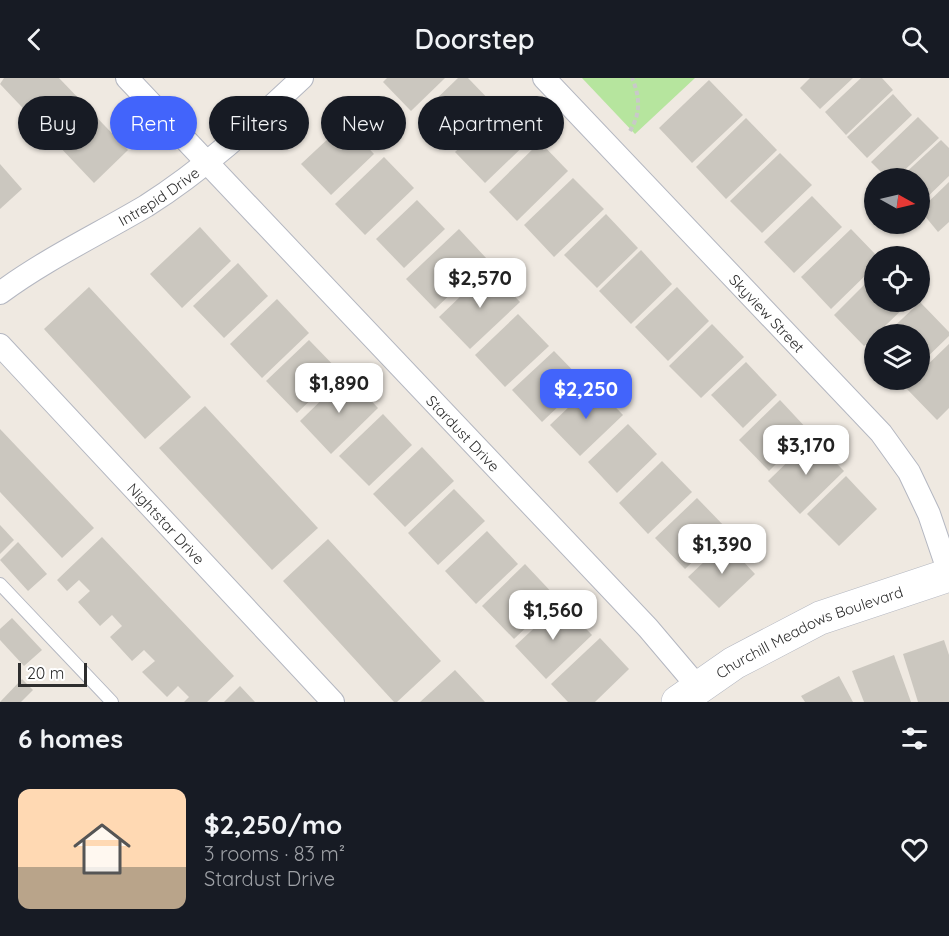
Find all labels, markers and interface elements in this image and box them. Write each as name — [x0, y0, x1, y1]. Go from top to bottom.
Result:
text: Doorstep — [415, 22, 534, 56]
icon: back — [18, 23, 51, 56]
icon: search — [898, 23, 931, 56]
chip: Buy — [18, 96, 98, 150]
chip: Rent — [110, 96, 197, 150]
chip: Filters — [209, 96, 309, 150]
chip: New — [321, 96, 406, 150]
chip: Apartment — [418, 96, 564, 150]
street label: Intrepid Drive — [115, 162, 203, 230]
north arrow — [864, 168, 930, 234]
map controls — [864, 168, 930, 390]
button: locate — [864, 246, 930, 312]
pin: $2,570 — [431, 258, 529, 309]
text: $2,570 — [448, 265, 512, 290]
street label: Skyview Street — [725, 270, 809, 356]
button: layers — [864, 324, 930, 390]
pin: $1,890 — [290, 363, 388, 414]
pin: $2,250 — [537, 369, 635, 420]
text: $1,890 — [309, 370, 369, 395]
text: $2,250 — [554, 376, 618, 401]
street label: Stardust Drive — [423, 391, 504, 475]
pin: $3,170 — [757, 425, 855, 476]
text: $3,170 — [777, 432, 835, 457]
street label: Nightstar Drive — [124, 479, 209, 568]
pin: $1,390 — [673, 524, 771, 575]
text: $1,390 — [692, 531, 752, 556]
street label: Churchill Meadows Boulevard — [712, 582, 905, 682]
pin: $1,560 — [504, 590, 602, 641]
text: $1,560 — [523, 597, 583, 622]
scale bar — [18, 660, 87, 688]
text: 20 m — [27, 663, 64, 683]
text: 6 homes — [18, 722, 123, 755]
icon: filters — [898, 722, 931, 755]
text: $2,250/mo — [204, 808, 342, 841]
icon: home — [66, 813, 138, 885]
icon: heart — [898, 833, 931, 866]
text: 3 rooms · 83 m² — [204, 841, 345, 866]
text: Stardust Drive — [204, 866, 335, 891]

